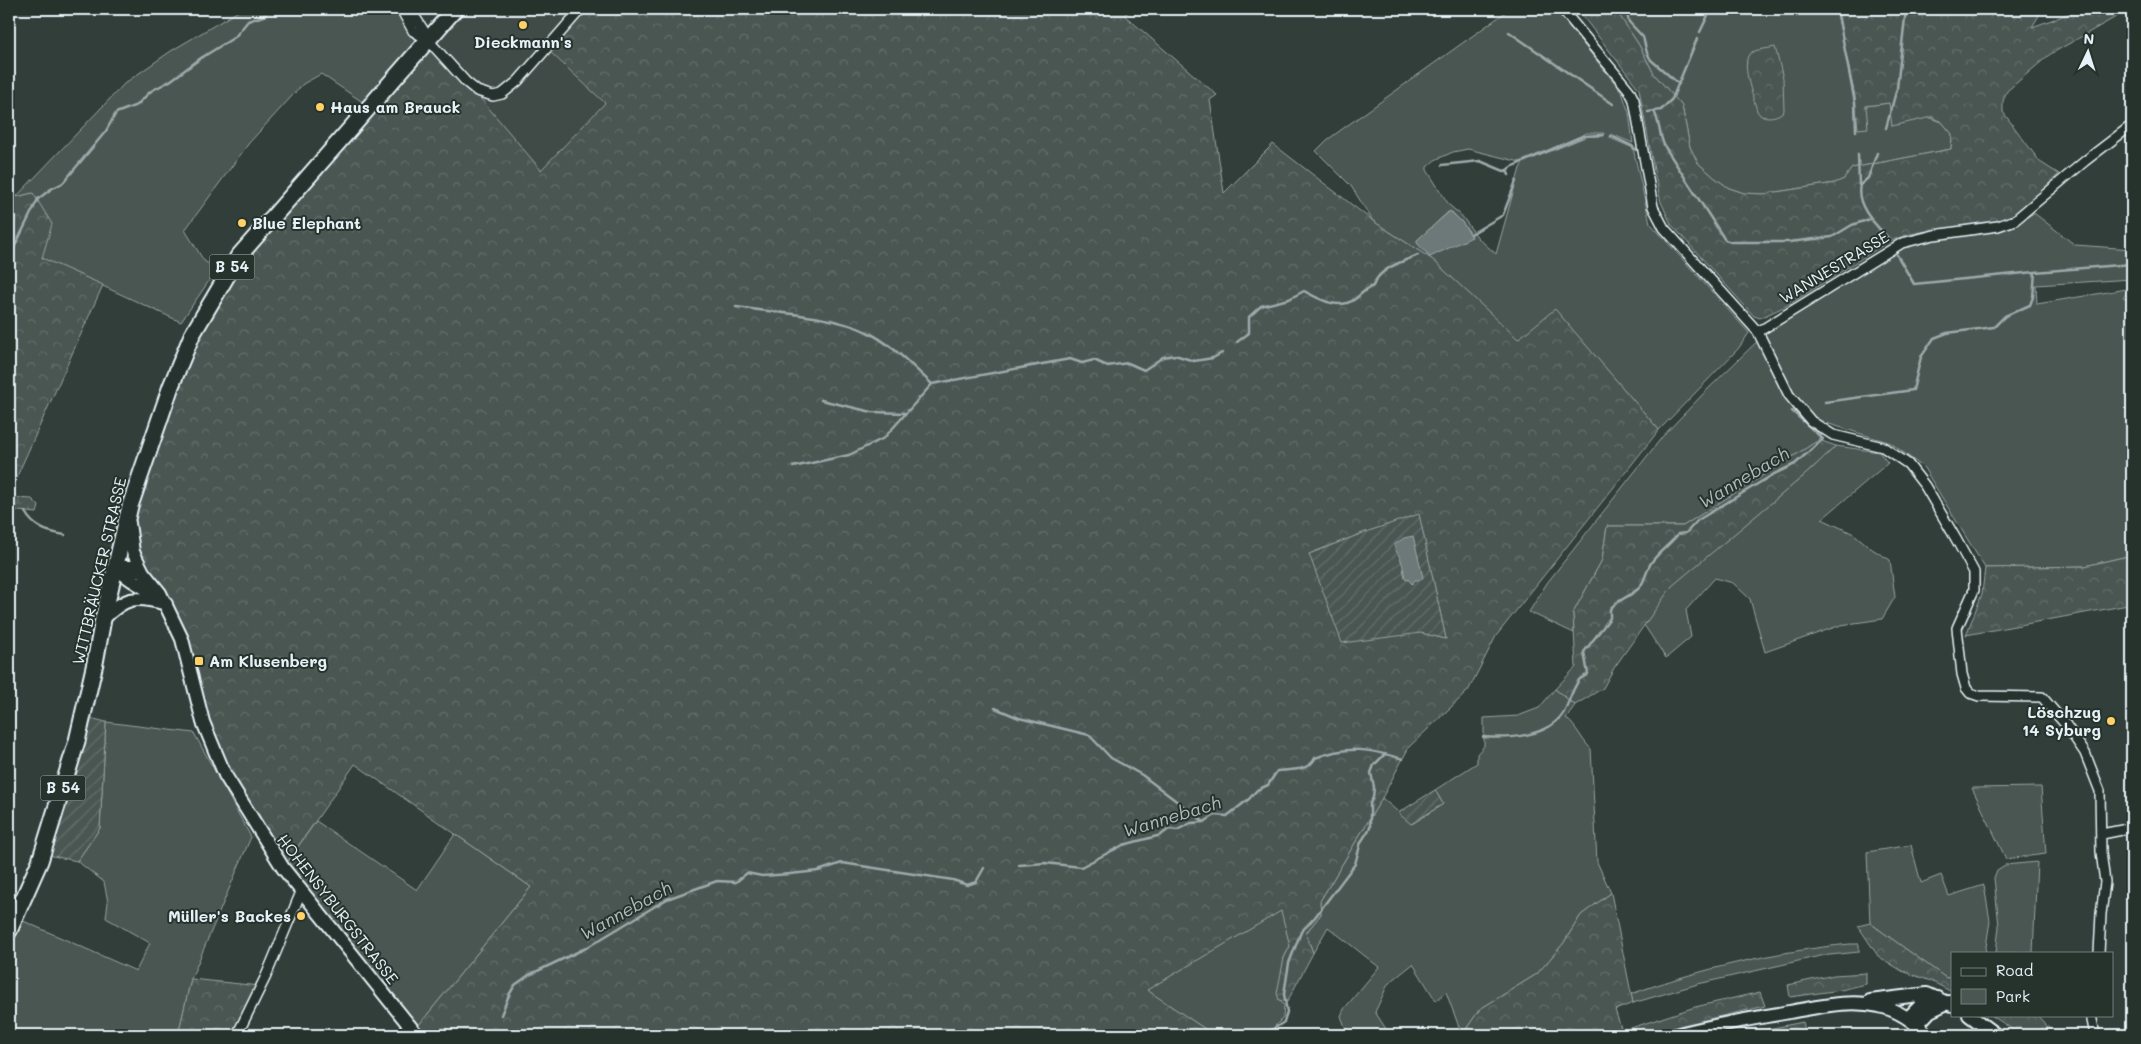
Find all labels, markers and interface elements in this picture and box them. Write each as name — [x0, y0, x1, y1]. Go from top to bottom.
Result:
marker: Dieckmann's — [517, 19, 529, 31]
north arrow — [2064, 28, 2114, 78]
text: N — [2083, 29, 2095, 48]
place label: Dieckmann's — [474, 31, 572, 52]
place label: Haus am Brauck — [330, 96, 460, 117]
marker: Haus am Brauck — [314, 101, 326, 113]
place label: Blue Elephant — [252, 212, 361, 233]
marker: Blue Elephant — [236, 217, 248, 229]
street label: WANNESTRASSE — [1775, 226, 1892, 308]
road number: B 54 — [210, 254, 254, 280]
water label: Wannebach — [1694, 441, 1793, 514]
street label: WITTBRÄUCKER STRASSE — [67, 475, 130, 667]
place label: Am Klusenberg — [209, 650, 327, 671]
marker: Am Klusenberg — [193, 655, 205, 667]
place label: Löschzug 14 Syburg — [2022, 701, 2101, 740]
marker: Löschzug 14 Syburg — [2105, 715, 2117, 727]
road number: B 54 — [40, 776, 86, 800]
water label: Wannebach — [1120, 790, 1224, 842]
street label: HOHENSYBURGSTRASSE — [273, 829, 404, 988]
water label: Wannebach — [575, 875, 676, 945]
place label: Müller's Backes — [168, 905, 291, 926]
marker: Müller's Backes — [295, 910, 307, 922]
legend — [1951, 952, 2114, 1016]
text: Road — [1996, 960, 2033, 980]
text: Park — [1996, 986, 2030, 1006]

